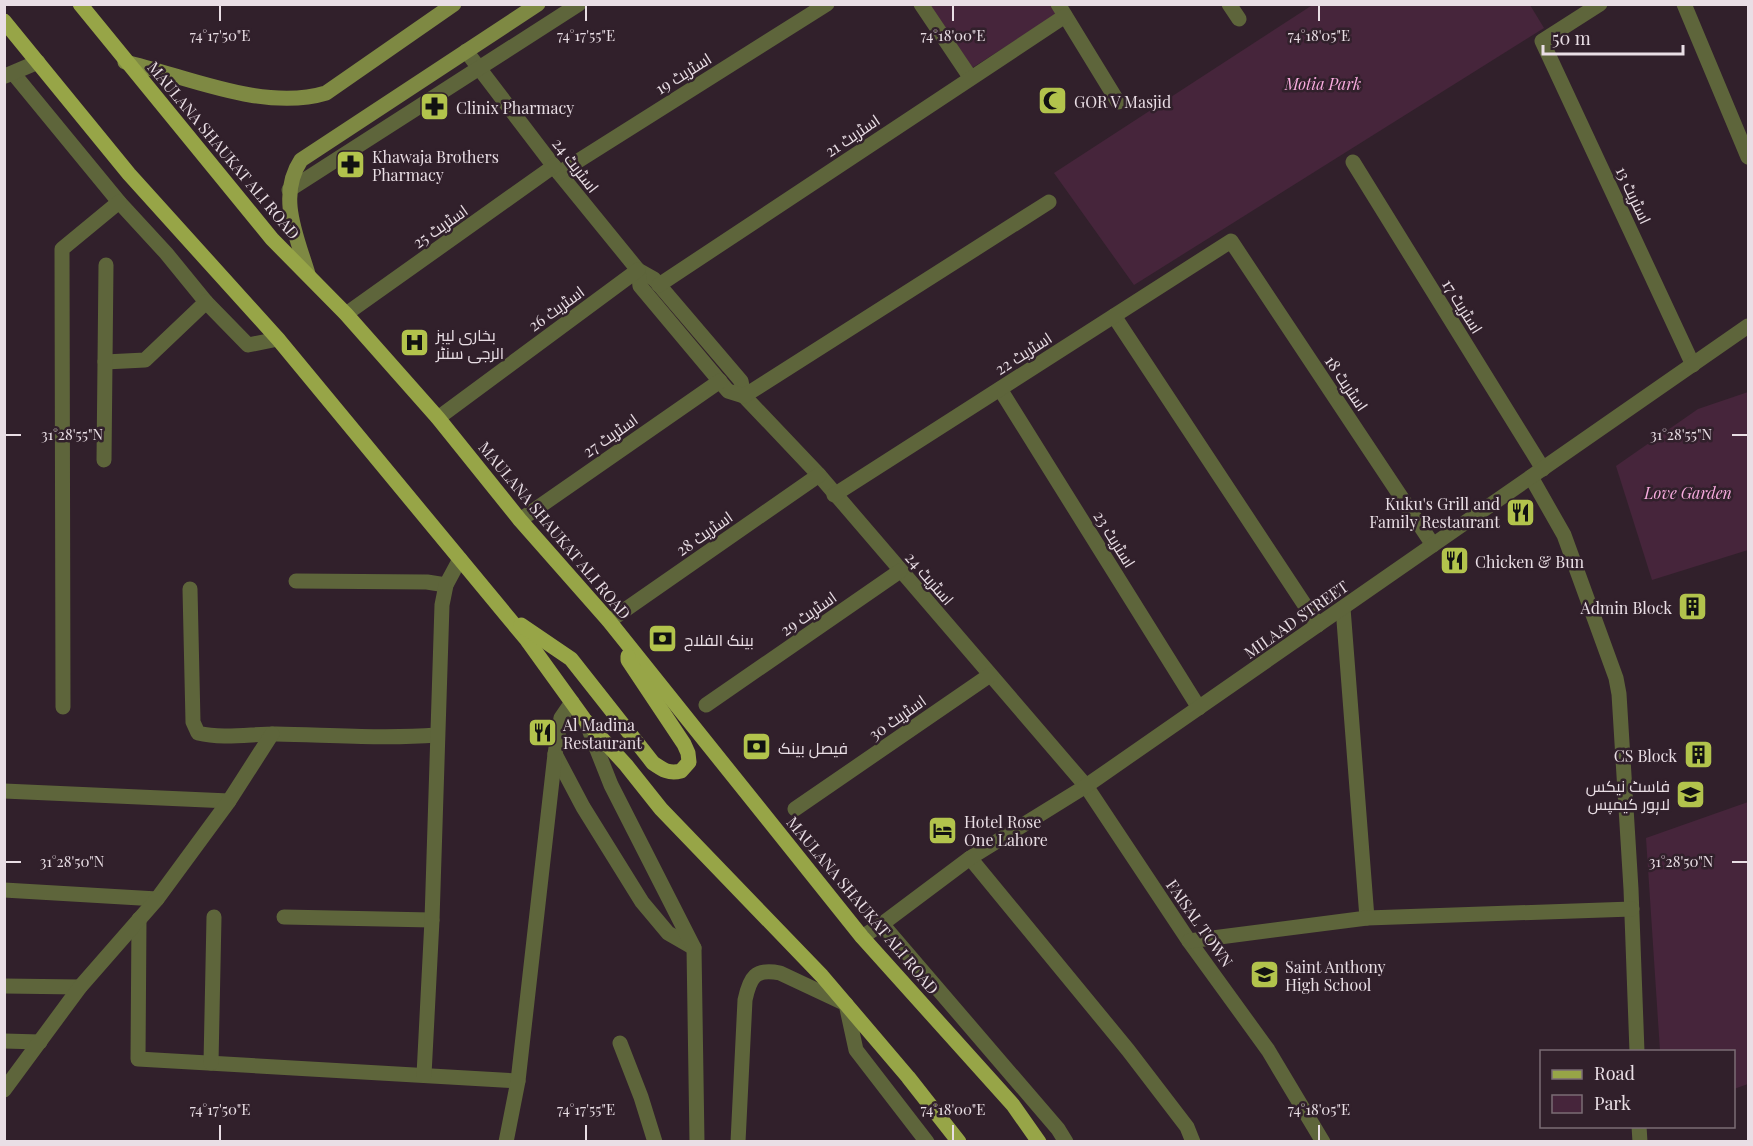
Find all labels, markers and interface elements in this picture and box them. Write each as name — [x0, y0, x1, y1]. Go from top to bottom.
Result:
scale bar — [1543, 18, 1682, 56]
text: 74°17'50"E — [190, 25, 250, 45]
text: 74°17'55"E — [557, 25, 615, 45]
text: 74°18'00"E — [921, 25, 985, 45]
text: 74°18'05"E — [1288, 25, 1350, 45]
text: 50 m — [1552, 26, 1591, 50]
street label: اسٹریٹ 19 — [651, 48, 715, 98]
street label: MAULANA SHAUKAT ALI ROAD — [143, 57, 305, 243]
park label: Motia Park — [1284, 73, 1361, 94]
mosque icon: GOR V Masjid — [1037, 85, 1069, 117]
pharmacy icon: Clinix Pharmacy — [419, 91, 451, 123]
place label: GOR V Masjid — [1074, 91, 1171, 112]
place label: Clinix Pharmacy — [456, 97, 574, 118]
street label: اسٹریٹ 21 — [820, 109, 884, 161]
street label: اسٹریٹ 24 — [548, 133, 604, 197]
place label: Khawaja Brothers Pharmacy — [372, 146, 499, 185]
pharmacy icon: Khawaja Brothers Pharmacy — [335, 149, 367, 181]
street label: اسٹریٹ 13 — [1612, 163, 1656, 227]
street label: اسٹریٹ 25 — [408, 199, 472, 253]
street label: اسٹریٹ 17 — [1438, 275, 1488, 337]
street label: اسٹریٹ 26 — [524, 281, 588, 335]
place label: بخاری لیبز الرجی سنٹر — [435, 324, 504, 364]
hospital icon: بخاری لیبز الرجی سنٹر — [399, 327, 431, 359]
street label: اسٹریٹ 22 — [991, 327, 1055, 379]
street label: اسٹریٹ 18 — [1321, 351, 1373, 415]
street label: اسٹریٹ 27 — [578, 408, 642, 462]
text: 31°28'55"N — [41, 424, 103, 444]
text: 31°28'55"N — [1650, 424, 1712, 444]
street label: MAULANA SHAUKAT ALI ROAD — [474, 437, 636, 623]
park label: Love Garden — [1643, 482, 1732, 503]
place label: Kuku's Grill and Family Restaurant — [1369, 493, 1500, 532]
restaurant icon: Kuku's Grill and Family Restaurant — [1505, 496, 1537, 528]
street label: اسٹریٹ 28 — [672, 506, 736, 560]
street label: اسٹریٹ 23 — [1089, 507, 1141, 571]
restaurant icon: Chicken & Bun — [1438, 545, 1470, 577]
street label: اسٹریٹ 24 — [901, 547, 959, 609]
place label: Chicken & Bun — [1475, 551, 1585, 572]
street label: MILAAD STREET — [1240, 575, 1352, 663]
street label: اسٹریٹ 29 — [776, 586, 840, 640]
building icon: Admin Block — [1677, 591, 1709, 623]
place label: Admin Block — [1580, 597, 1672, 618]
bank icon: بینک الفلاح — [647, 623, 679, 655]
place label: بینک الفلاح — [684, 629, 754, 652]
street label: اسٹریٹ 30 — [864, 690, 930, 744]
place label: Al Madina Restaurant — [562, 714, 642, 753]
restaurant icon: Al Madina Restaurant — [526, 717, 558, 749]
bank icon: فیصل بینک — [741, 731, 773, 763]
place label: فیصل بینک — [778, 737, 848, 759]
building icon: CS Block — [1682, 739, 1714, 771]
place label: CS Block — [1614, 745, 1677, 766]
place label: فاسٹ نیکس لاہور کیمپس — [1586, 775, 1670, 815]
school or university icon: فاسٹ نیکس لاہور کیمپس — [1675, 778, 1707, 810]
place label: Hotel Rose One Lahore — [964, 811, 1048, 850]
street label: MAULANA SHAUKAT ALI ROAD — [782, 812, 944, 998]
hotel icon: Hotel Rose One Lahore — [927, 814, 959, 846]
text: 31°28'50"N — [40, 851, 105, 871]
text: 31°28'50"N — [1649, 851, 1714, 871]
street label: FAISAL TOWN — [1162, 875, 1238, 971]
place label: Saint Anthony High School — [1285, 956, 1386, 995]
school or university icon: Saint Anthony High School — [1248, 959, 1280, 991]
legend — [1540, 1050, 1735, 1128]
text: Road — [1594, 1061, 1635, 1085]
text: Park — [1594, 1091, 1631, 1115]
text: 74°17'50"E — [190, 1099, 250, 1119]
text: 74°17'55"E — [557, 1099, 615, 1119]
text: 74°18'00"E — [921, 1099, 985, 1119]
text: 74°18'05"E — [1288, 1099, 1350, 1119]

